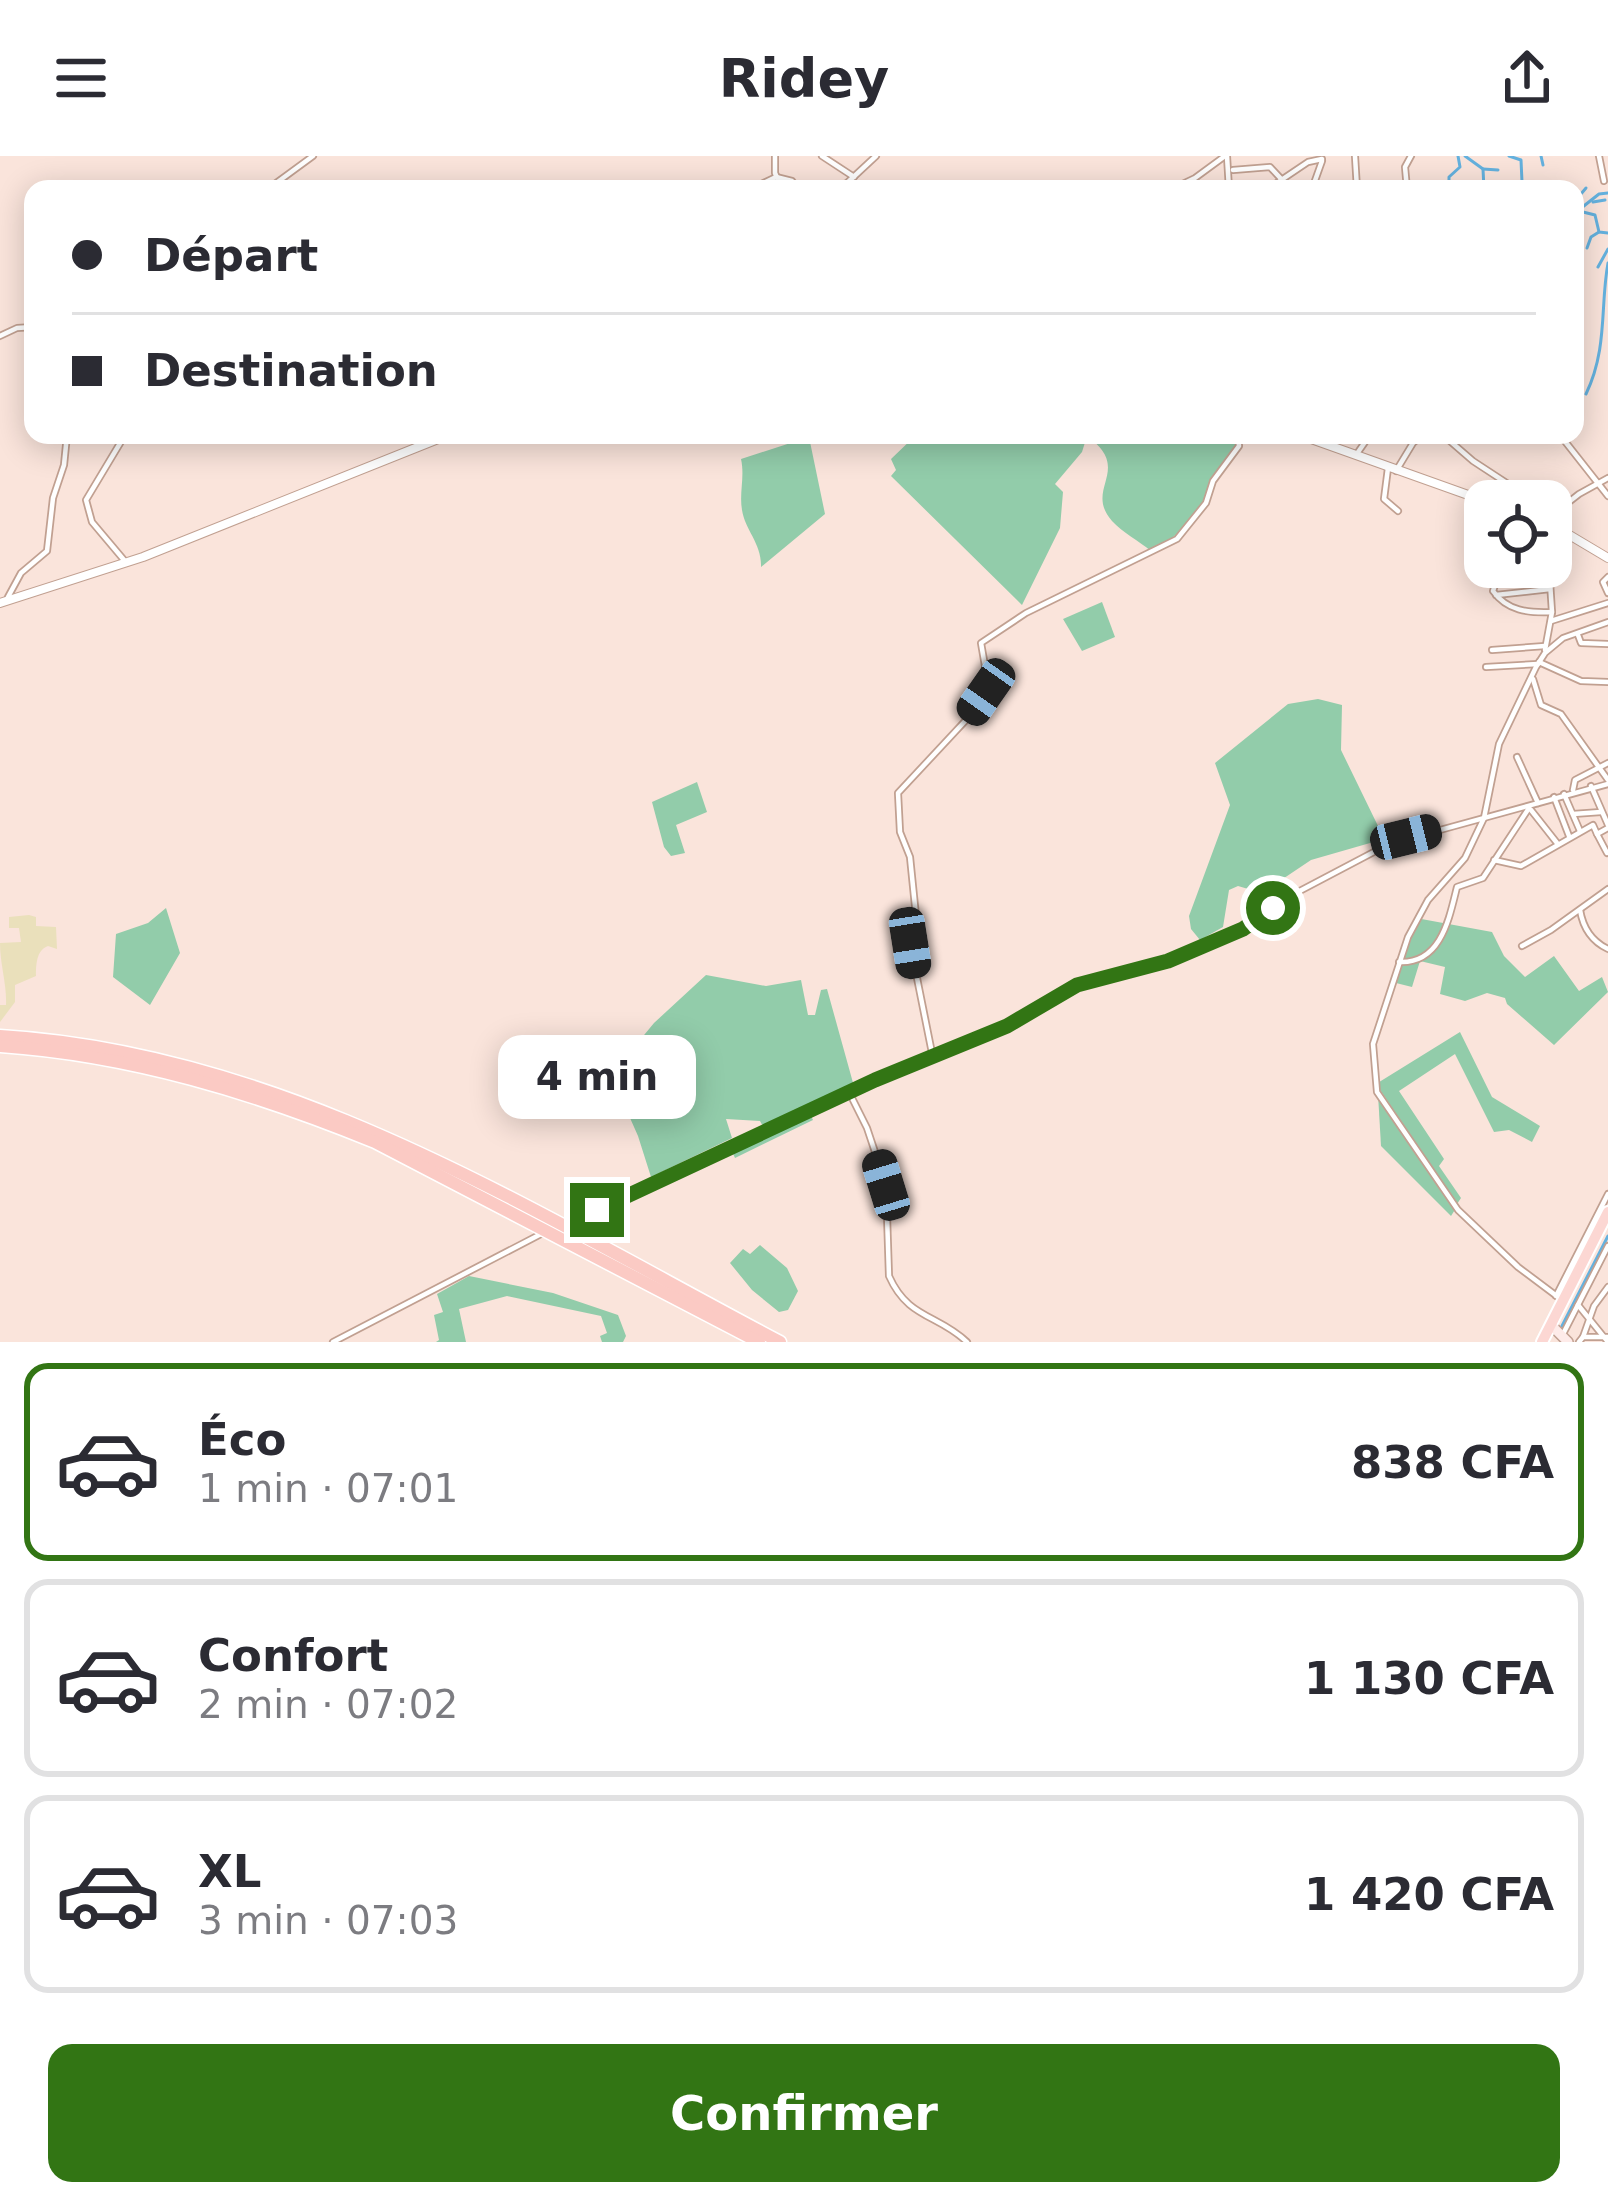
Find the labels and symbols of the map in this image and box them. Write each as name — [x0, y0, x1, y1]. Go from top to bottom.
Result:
car — [951, 652, 1021, 732]
car — [1367, 811, 1445, 863]
route start — [1246, 881, 1300, 935]
car — [887, 905, 933, 981]
callout: 4 min — [498, 1036, 696, 1120]
car — [858, 1145, 914, 1225]
route end — [570, 1183, 624, 1237]

